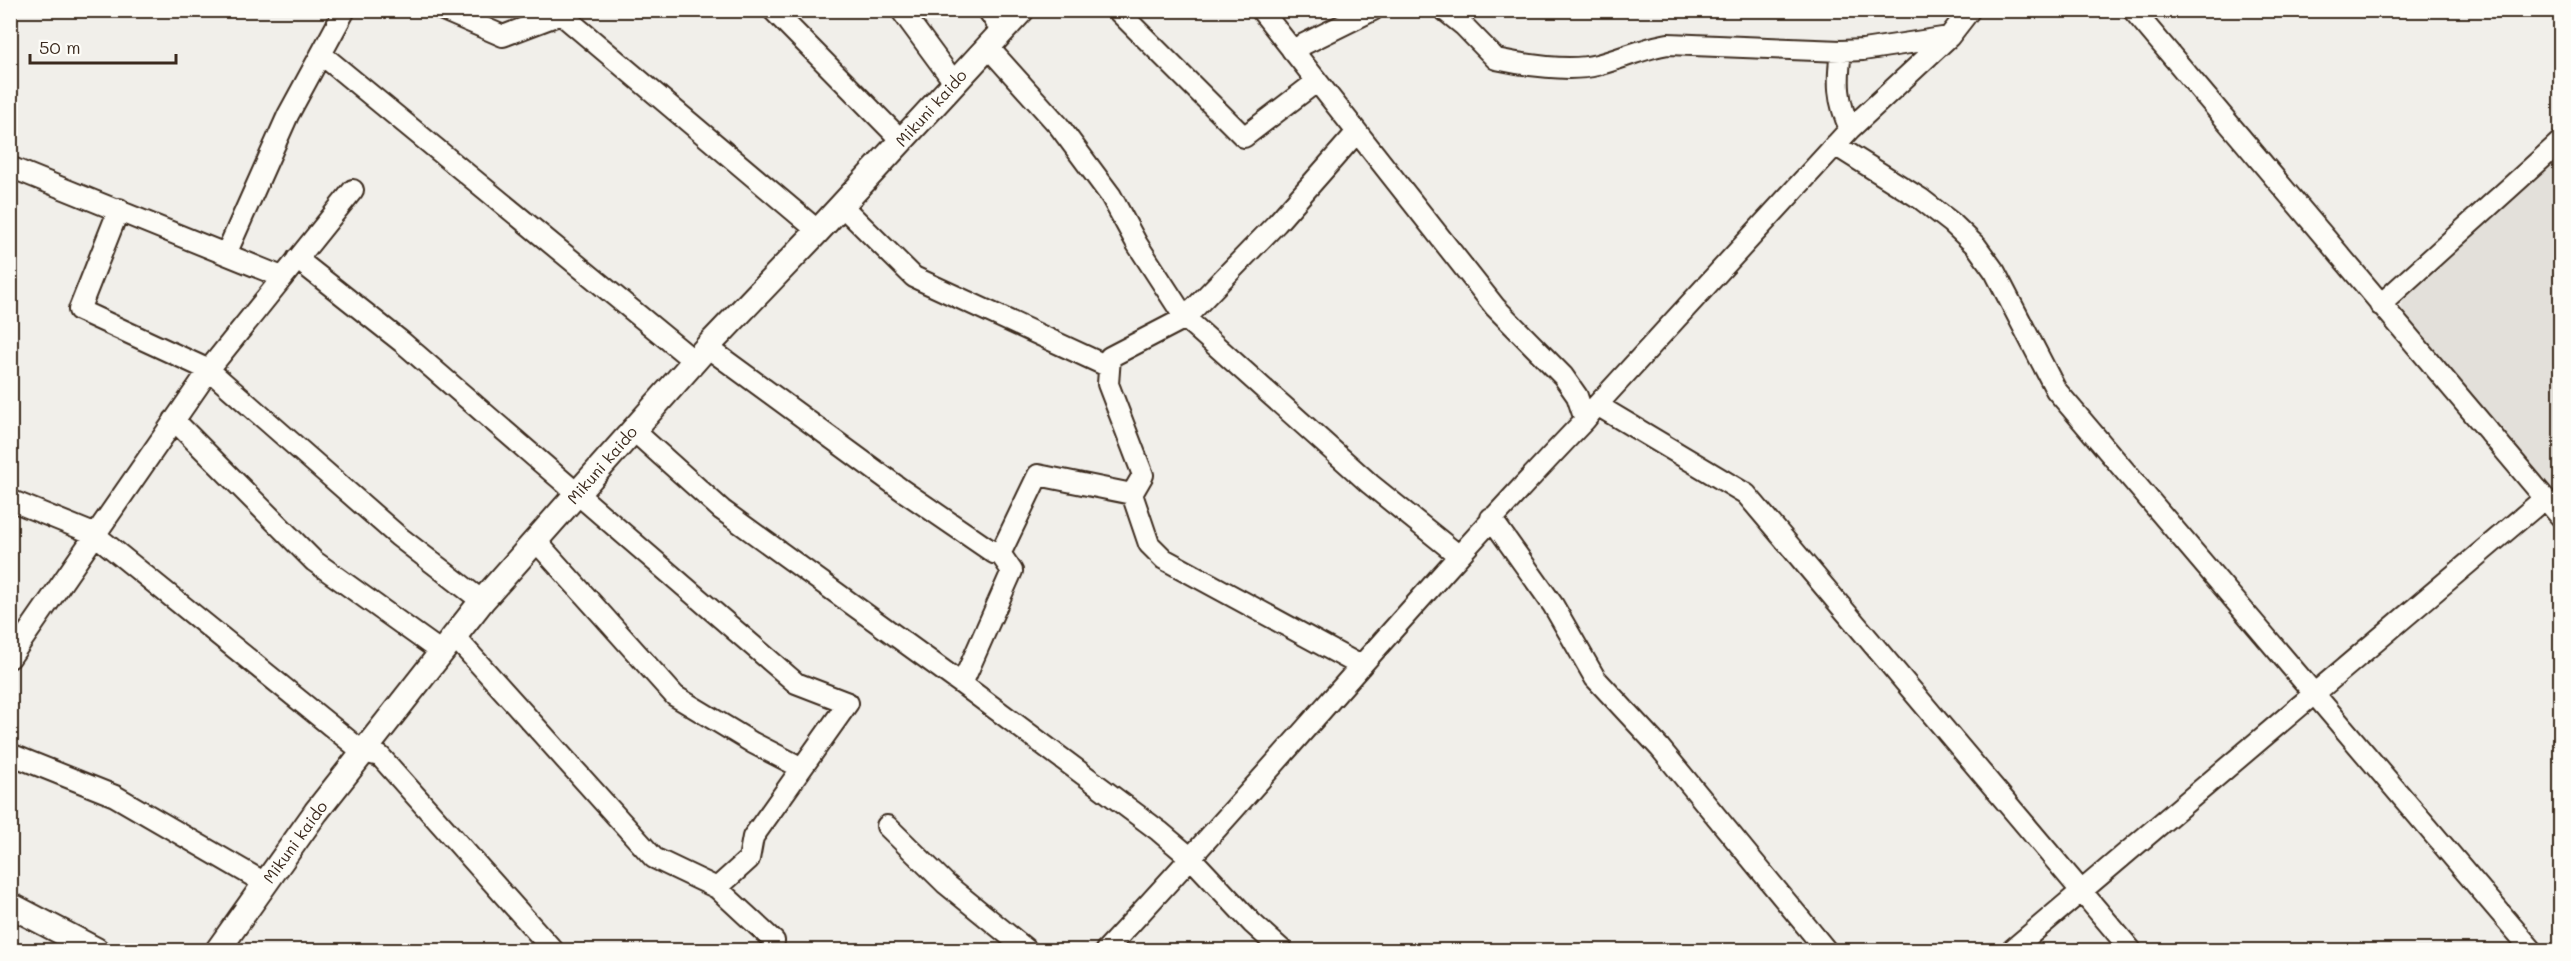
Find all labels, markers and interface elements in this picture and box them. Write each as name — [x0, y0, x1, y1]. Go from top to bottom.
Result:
scale bar — [30, 27, 176, 65]
text: 50 m — [39, 35, 81, 59]
street label: Mikuni kaido — [890, 65, 971, 151]
street label: Mikuni kaido — [562, 421, 641, 508]
street label: Mikuni kaido — [258, 796, 332, 887]

